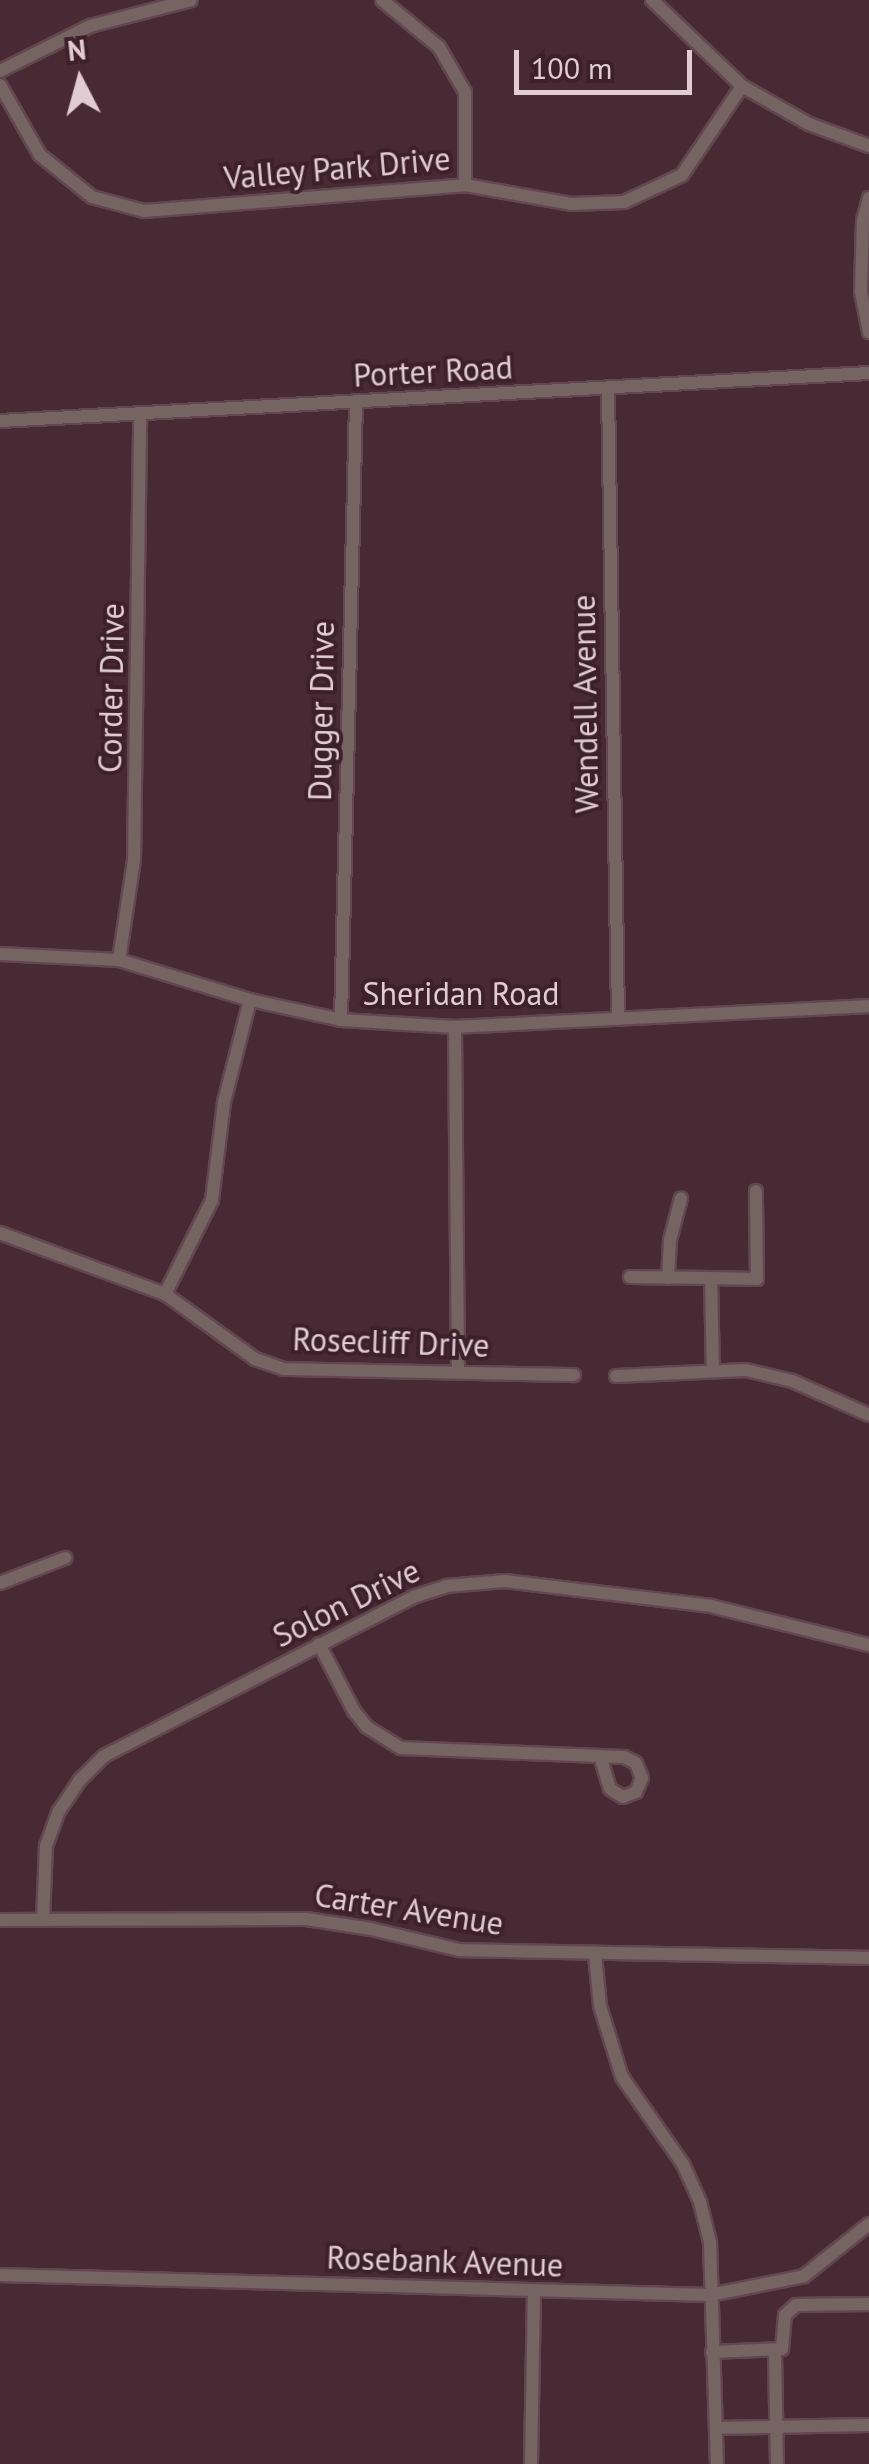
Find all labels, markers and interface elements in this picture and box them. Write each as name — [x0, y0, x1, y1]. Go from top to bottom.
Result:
north arrow — [30, 30, 130, 130]
text: N — [66, 30, 88, 69]
scale bar — [519, 30, 696, 92]
text: 100 m — [531, 48, 612, 87]
street label: Valley Park Drive — [221, 139, 453, 197]
street label: Porter Road — [352, 348, 514, 394]
street label: Wendell Avenue — [564, 594, 606, 814]
street label: Corder Drive — [90, 603, 132, 773]
street label: Dugger Drive — [300, 621, 342, 801]
street label: Sheridan Road — [362, 974, 560, 1012]
street label: Rosecliff Drive — [292, 1319, 490, 1365]
street label: Solon Drive — [266, 1551, 426, 1655]
street label: Carter Avenue — [311, 1875, 507, 1943]
street label: Rosebank Avenue — [325, 2238, 565, 2284]

